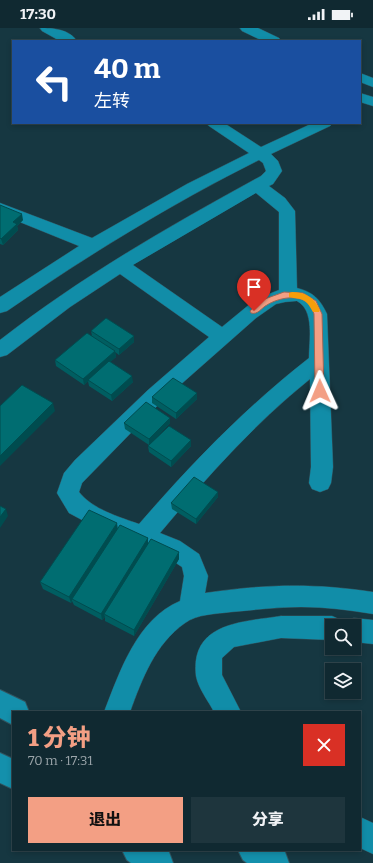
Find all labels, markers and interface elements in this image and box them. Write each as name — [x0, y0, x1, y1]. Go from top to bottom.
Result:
text: 17:30 — [20, 5, 56, 23]
text: 40 m — [94, 52, 161, 85]
icon: left — [28, 56, 80, 108]
text: 左转 — [94, 90, 130, 112]
pin — [237, 270, 271, 311]
icon: arrive — [243, 276, 265, 298]
position arrow — [299, 370, 341, 412]
map controls — [325, 619, 361, 699]
button: search — [325, 619, 361, 655]
button: layers — [325, 663, 361, 699]
text: 1 分钟 — [28, 724, 91, 752]
button: close — [303, 724, 345, 766]
text: 70 m · 17:31 — [28, 753, 93, 768]
button: 退出 — [28, 797, 183, 843]
button: 分享 — [191, 797, 345, 843]

